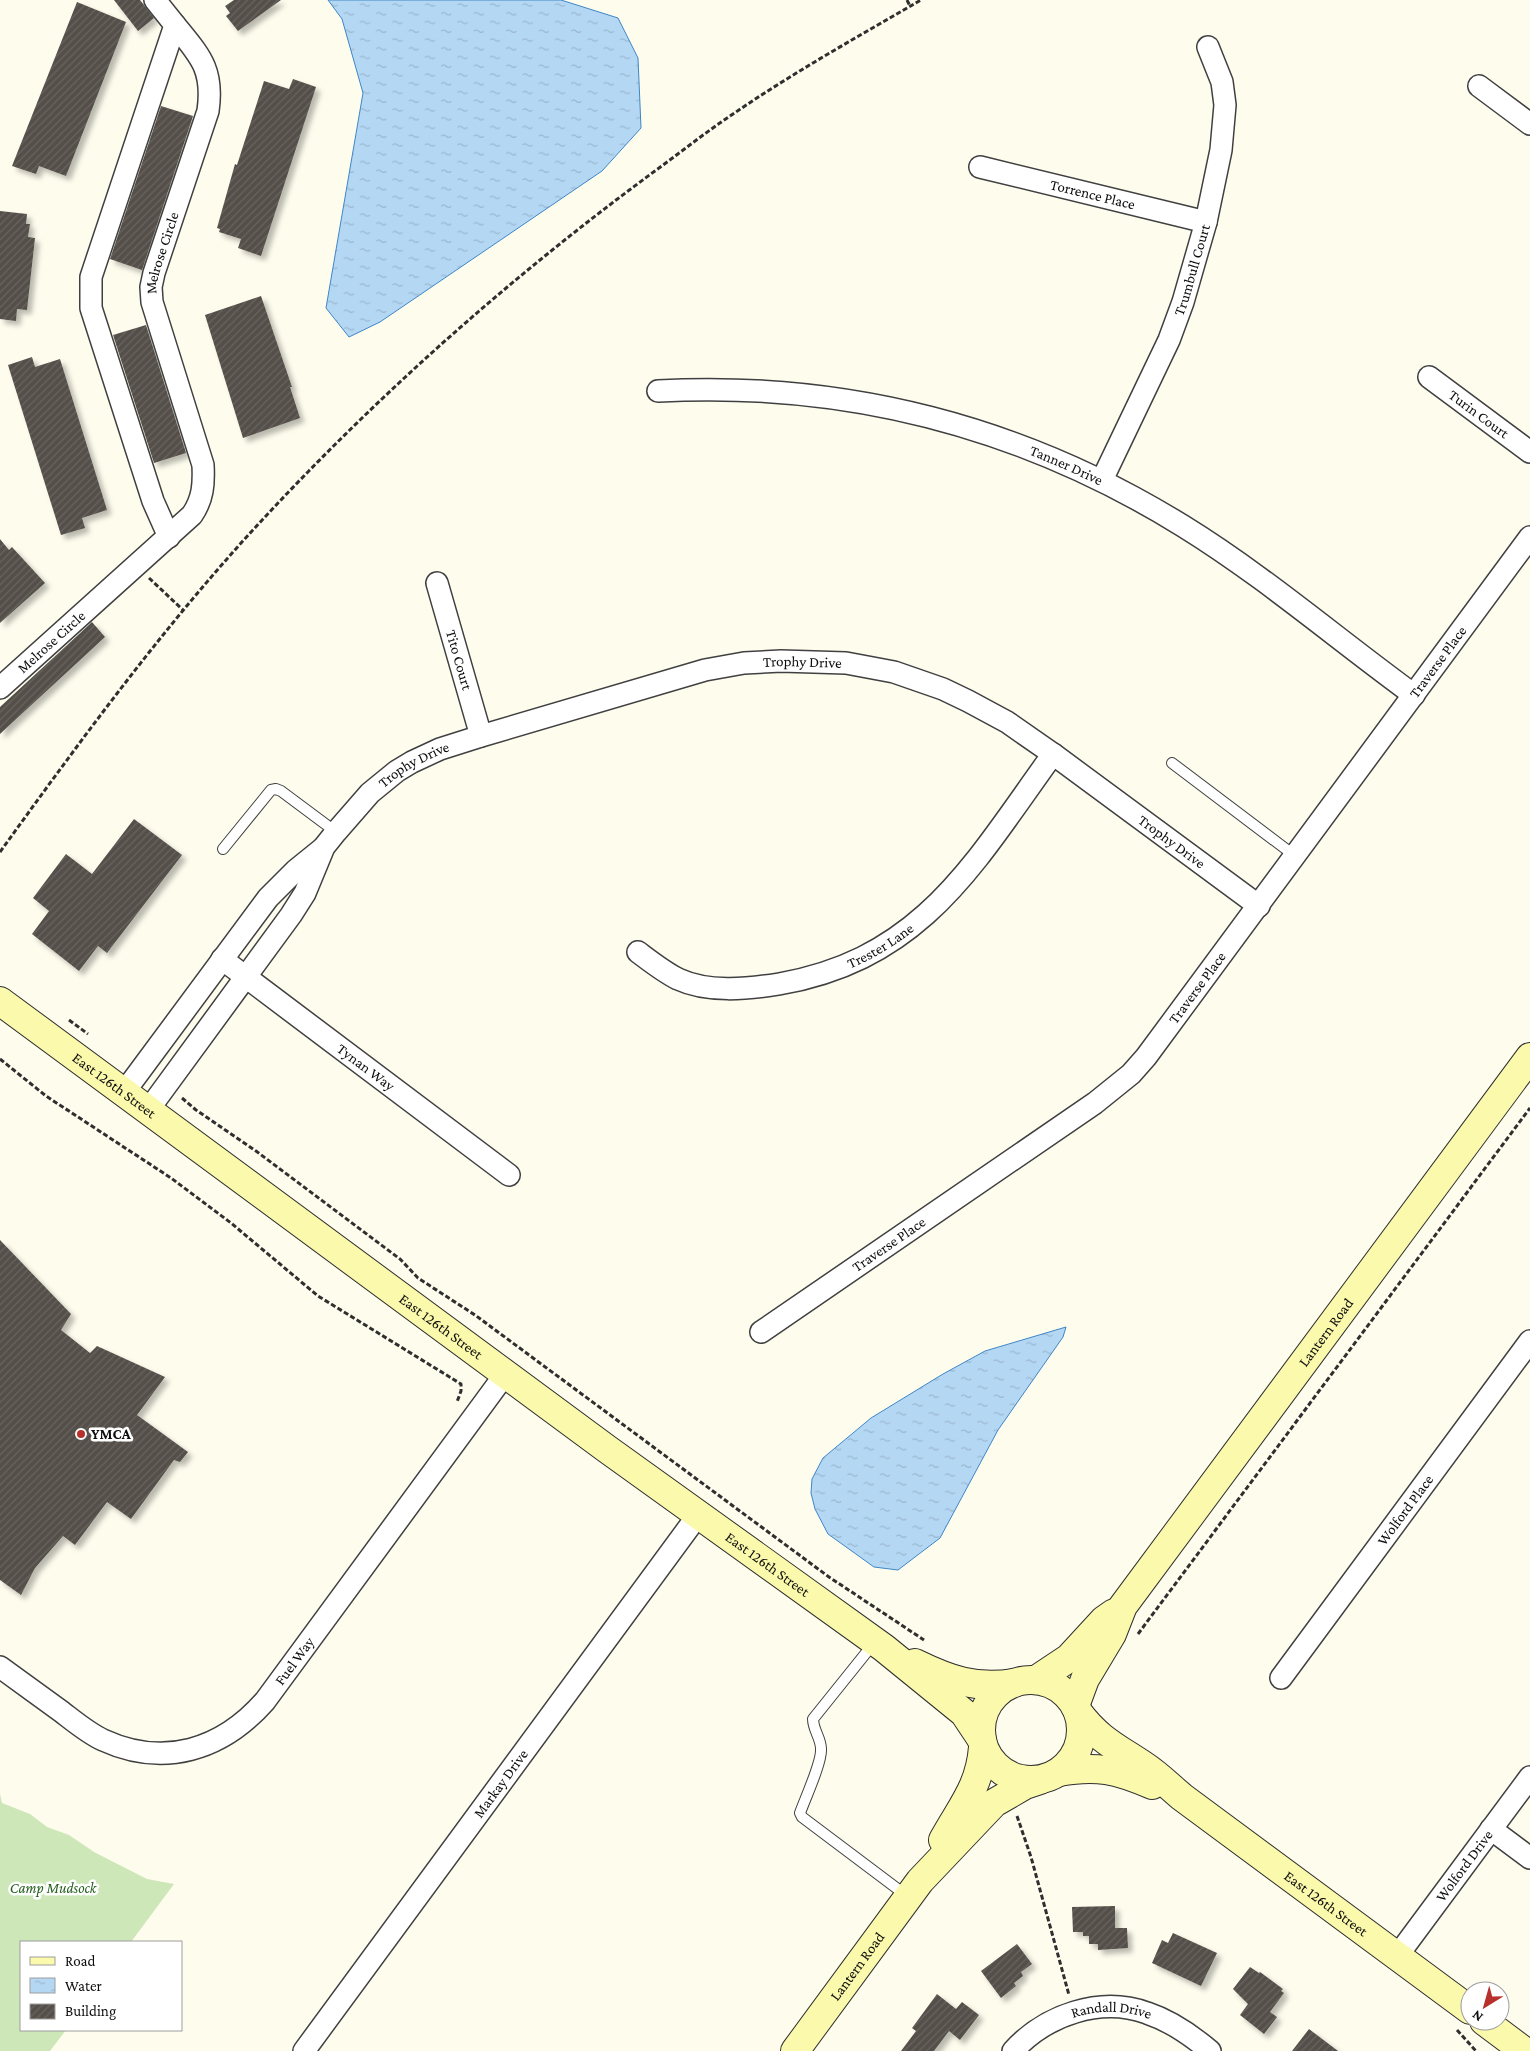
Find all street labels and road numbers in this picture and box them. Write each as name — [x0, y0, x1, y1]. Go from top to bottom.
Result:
street label: Torrence Place — [1049, 176, 1137, 213]
street label: Melrose Circle — [143, 210, 182, 295]
street label: Trumbull Court — [1171, 221, 1213, 318]
street label: Turin Court — [1446, 386, 1513, 442]
street label: Tanner Drive — [1028, 442, 1106, 488]
street label: Melrose Circle — [14, 607, 89, 676]
street label: Traverse Place — [1406, 623, 1470, 701]
street label: Tito Court — [443, 628, 476, 693]
street label: Trophy Drive — [763, 653, 842, 671]
street label: Trophy Drive — [375, 739, 451, 791]
street label: Trophy Drive — [1135, 812, 1209, 872]
street label: Trester Lane — [845, 920, 917, 971]
street label: Traverse Place — [1165, 948, 1229, 1027]
street label: Tynan Way — [334, 1040, 398, 1095]
street label: East 126th Street — [69, 1049, 160, 1122]
street label: Traverse Place — [849, 1213, 929, 1275]
street label: East 126th Street — [396, 1290, 487, 1363]
street label: Lantern Road — [1295, 1295, 1356, 1370]
street label: Wolford Place — [1374, 1471, 1437, 1548]
street label: East 126th Street — [722, 1529, 813, 1600]
street label: Fuel Way — [272, 1634, 318, 1688]
street label: Markay Drive — [470, 1746, 531, 1821]
street label: Wolford Drive — [1432, 1827, 1496, 1905]
street label: East 126th Street — [1281, 1867, 1372, 1940]
street label: Lantern Road — [827, 1929, 888, 2004]
street label: Randall Drive — [1069, 1999, 1154, 2022]

